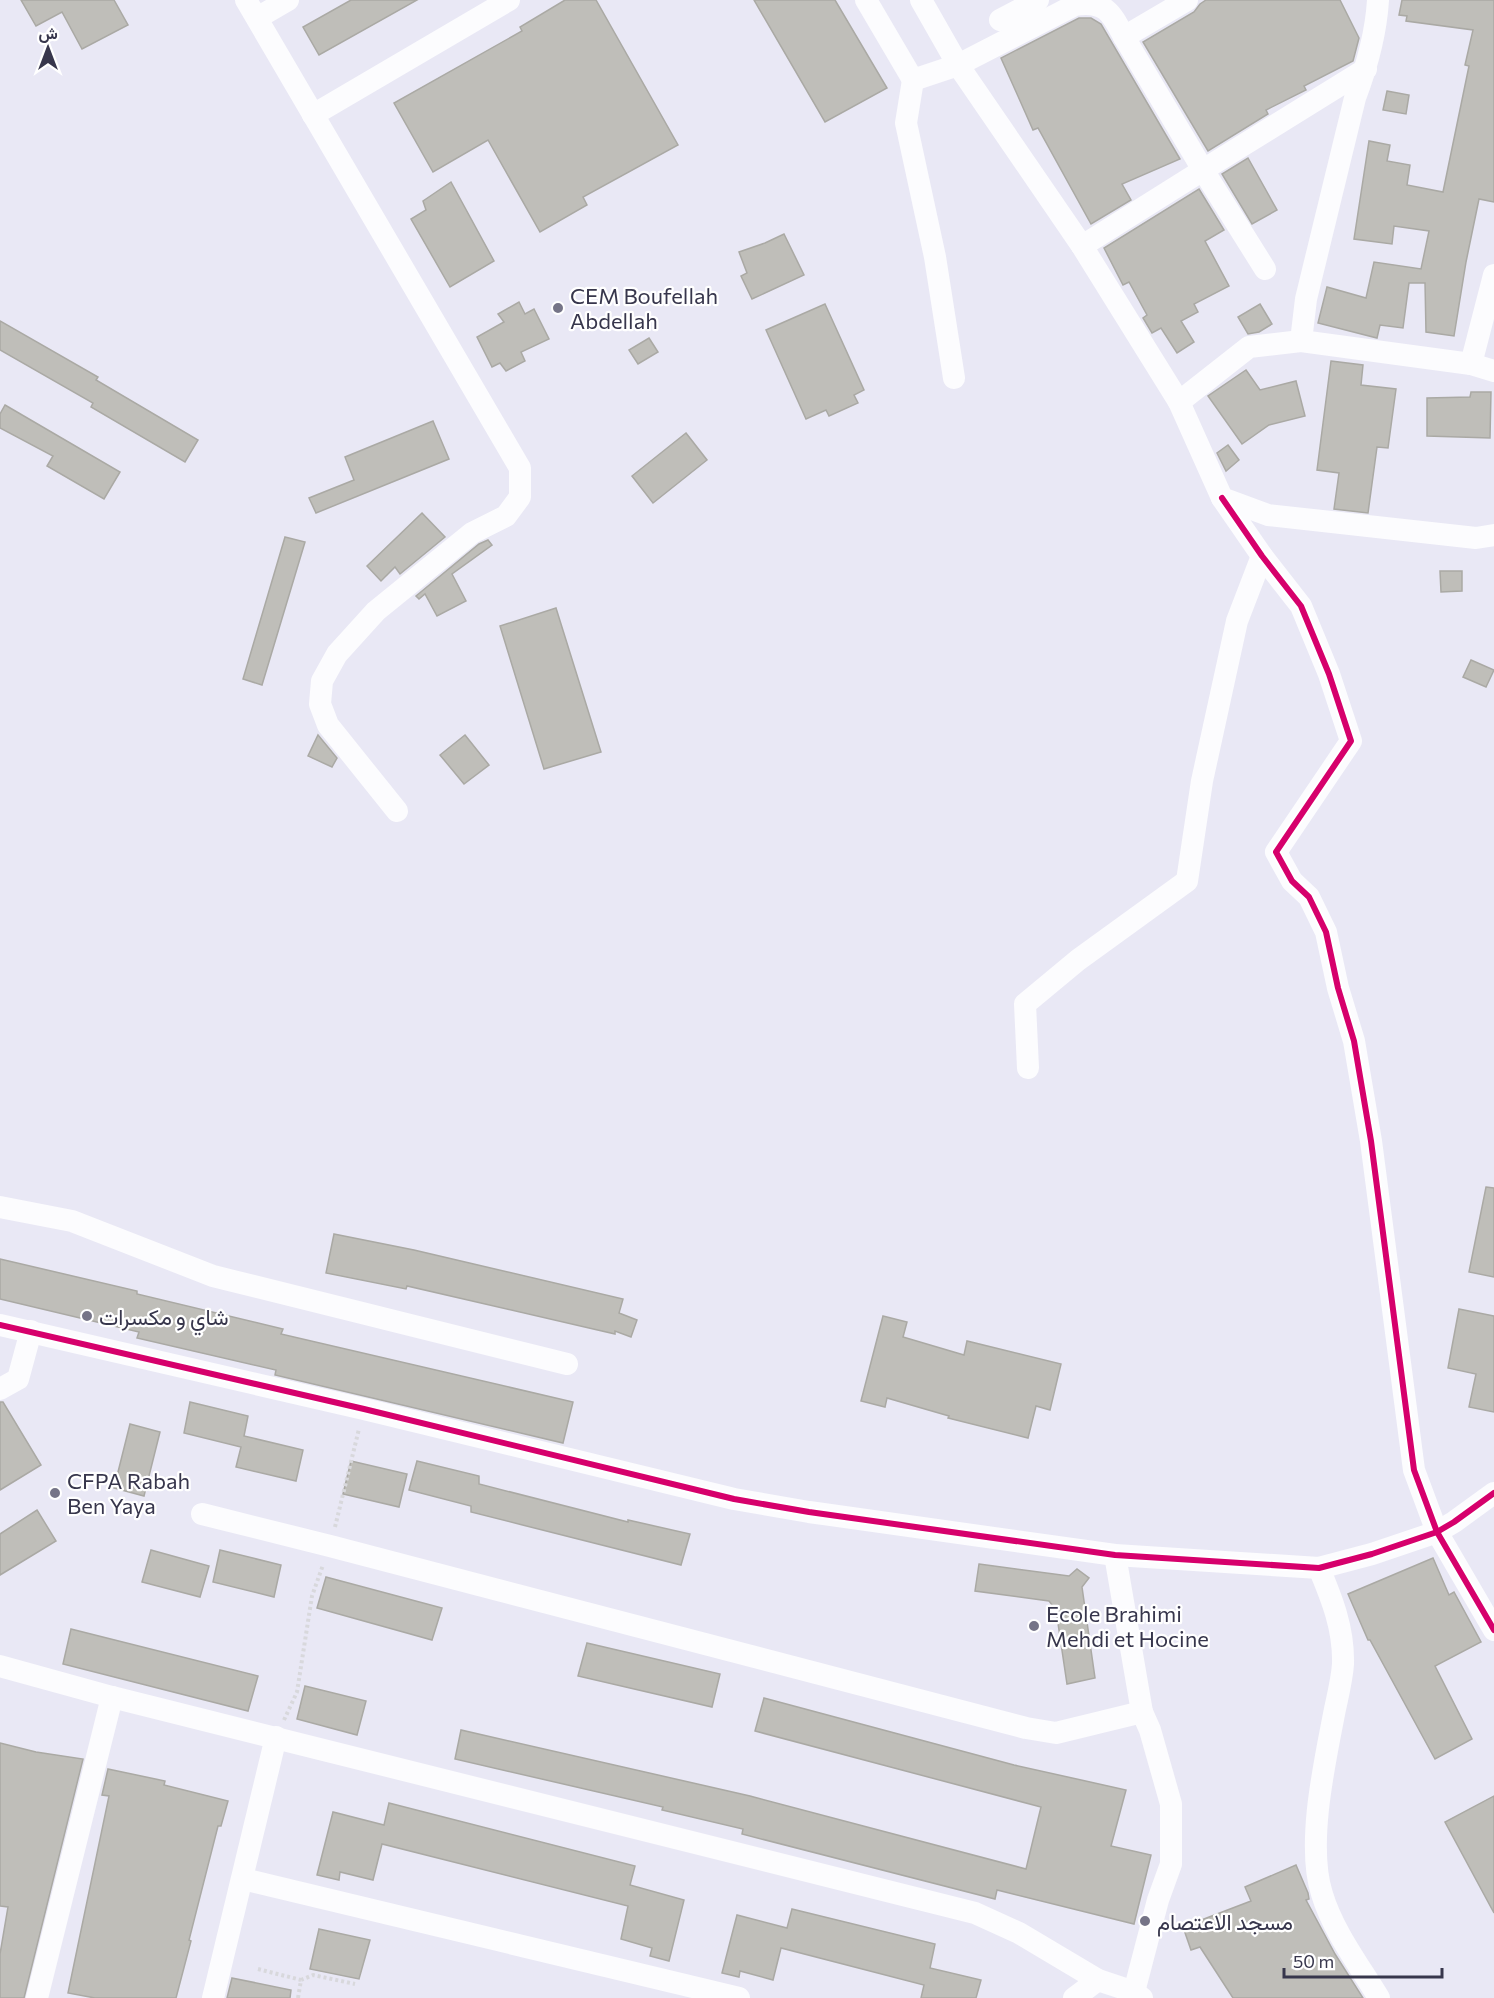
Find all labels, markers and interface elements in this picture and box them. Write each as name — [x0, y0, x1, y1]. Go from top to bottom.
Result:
north arrow — [18, 18, 78, 78]
text: ش — [38, 23, 58, 43]
place label: CEM Boufellah Abdellah — [570, 282, 718, 334]
marker: CEM Boufellah Abdellah — [551, 301, 565, 315]
place label: شاي و مكسرات — [99, 1303, 229, 1336]
marker: شاي و مكسرات — [80, 1309, 94, 1323]
place label: CFPA Rabah Ben Yaya — [67, 1467, 190, 1519]
marker: CFPA Rabah Ben Yaya — [48, 1486, 62, 1500]
place label: Ecole Brahimi Mehdi et Hocine — [1046, 1600, 1209, 1652]
marker: Ecole Brahimi Mehdi et Hocine — [1027, 1619, 1041, 1633]
place label: مسجد الاعتصام — [1157, 1908, 1293, 1937]
marker: مسجد الاعتصام — [1138, 1914, 1152, 1928]
scale bar — [1284, 1941, 1442, 1979]
text: 50 m — [1293, 1950, 1334, 1972]

